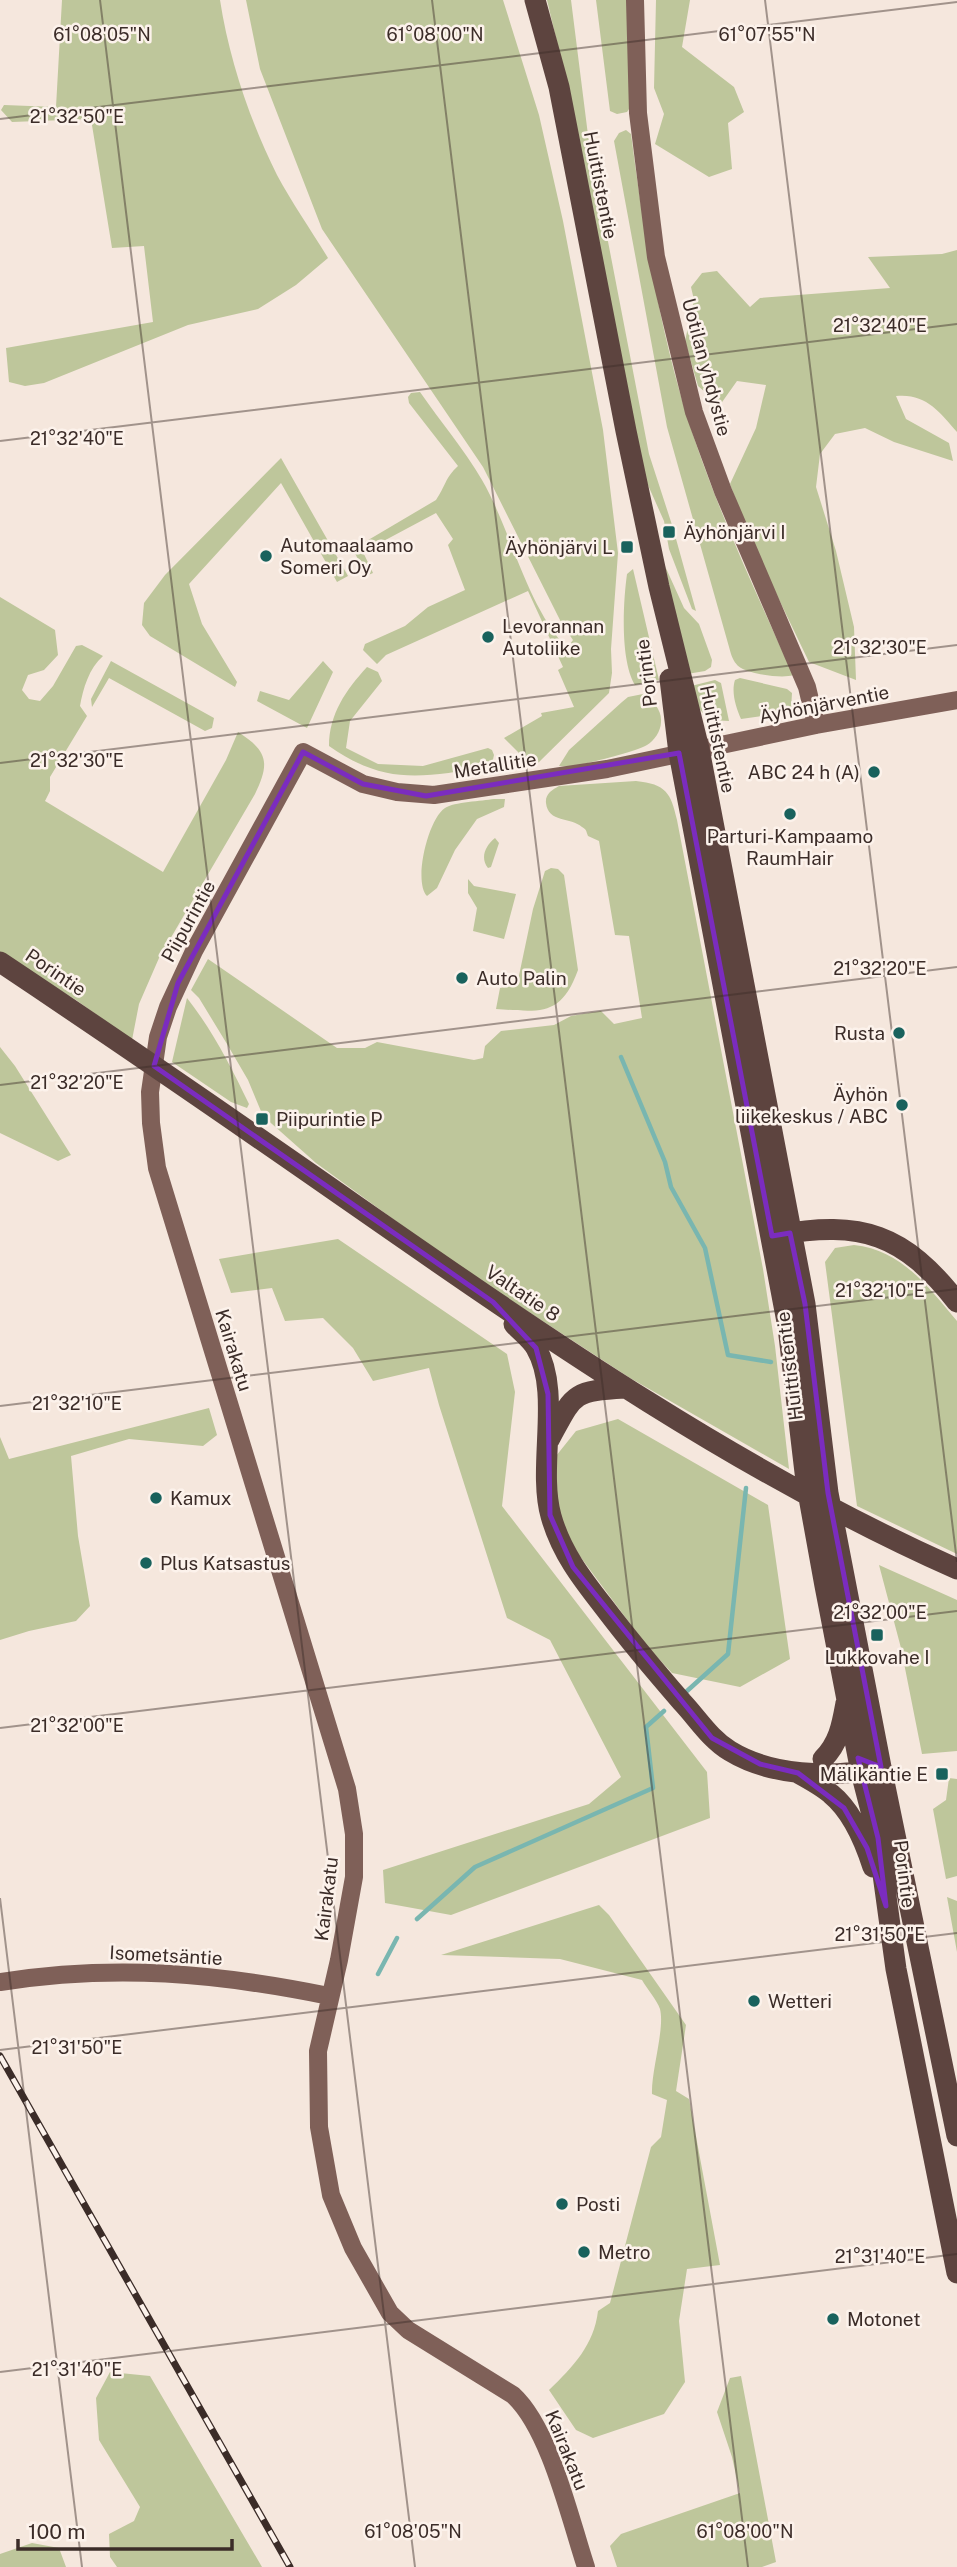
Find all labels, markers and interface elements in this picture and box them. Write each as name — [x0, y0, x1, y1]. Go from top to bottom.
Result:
text: 61°08'05"N — [53, 24, 151, 45]
text: 61°08'00"N — [386, 24, 484, 45]
text: 61°07'55"N — [718, 24, 816, 45]
text: 21°32'50"E — [30, 106, 124, 127]
street label: Huittistentie — [580, 129, 622, 241]
street label: Uotilan yhdystie — [678, 296, 736, 438]
text: 21°32'40"E — [833, 315, 927, 336]
text: 21°32'40"E — [30, 428, 124, 449]
place label: Äyhönjärvi I — [683, 521, 786, 543]
marker: Äyhönjärvi I — [661, 524, 677, 540]
place label: Automaalaamo Someri Oy — [280, 534, 413, 578]
place label: Äyhönjärvi L — [505, 536, 613, 558]
marker: Äyhönjärvi L — [619, 539, 635, 555]
marker: Automaalaamo Someri Oy — [258, 548, 274, 564]
place label: Levorannan Autoliike — [502, 615, 604, 659]
marker: Levorannan Autoliike — [480, 629, 496, 645]
text: 21°32'30"E — [833, 637, 927, 658]
street label: Porintie — [631, 638, 661, 708]
street label: Äyhönjärventie — [757, 681, 891, 727]
street label: Huittistentie — [696, 683, 740, 795]
street label: Metallitie — [452, 748, 538, 782]
text: 21°32'30"E — [30, 750, 124, 771]
place label: ABC 24 h (A) — [748, 761, 860, 783]
marker: ABC 24 h (A) — [866, 764, 882, 780]
marker: Parturi-Kampaamo RaumHair — [782, 806, 798, 822]
place label: Parturi-Kampaamo RaumHair — [707, 825, 873, 869]
street label: Piipurintie — [157, 876, 219, 966]
street label: Porintie — [22, 944, 90, 1000]
text: 21°32'20"E — [833, 958, 927, 979]
place label: Auto Palin — [476, 967, 567, 989]
marker: Auto Palin — [454, 970, 470, 986]
place label: Rusta — [834, 1022, 885, 1044]
marker: Rusta — [891, 1025, 907, 1041]
text: 21°32'20"E — [30, 1072, 124, 1093]
place label: Äyhön liikekeskus / ABC — [735, 1083, 888, 1127]
marker: Äyhön liikekeskus / ABC — [894, 1097, 910, 1113]
place label: Piipurintie P — [276, 1108, 382, 1130]
marker: Piipurintie P — [254, 1111, 270, 1127]
street label: Valtatie 8 — [482, 1260, 564, 1326]
text: 21°32'10"E — [835, 1280, 925, 1301]
street label: Kairakatu — [211, 1306, 257, 1394]
street label: Huittistentie — [771, 1310, 807, 1422]
text: 21°32'10"E — [32, 1393, 122, 1414]
place label: Kamux — [170, 1487, 232, 1509]
marker: Kamux — [148, 1490, 164, 1506]
place label: Plus Katsastus — [160, 1552, 290, 1574]
marker: Plus Katsastus — [138, 1555, 154, 1571]
text: 21°32'00"E — [833, 1602, 927, 1623]
marker: Lukkovahe I — [869, 1627, 885, 1643]
place label: Lukkovahe I — [824, 1646, 930, 1668]
text: 21°32'00"E — [30, 1715, 124, 1736]
place label: Mälikäntie E — [820, 1763, 928, 1785]
marker: Mälikäntie E — [934, 1766, 950, 1782]
street label: Porintie — [890, 1839, 920, 1909]
street label: Kairakatu — [310, 1856, 342, 1942]
text: 21°31'50"E — [835, 1924, 925, 1945]
street label: Isometsäntie — [109, 1941, 223, 1969]
place label: Wetteri — [768, 1990, 832, 2012]
marker: Wetteri — [746, 1993, 762, 2009]
text: 21°31'50"E — [32, 2037, 122, 2058]
place label: Posti — [576, 2193, 620, 2215]
marker: Posti — [554, 2196, 570, 2212]
place label: Metro — [598, 2241, 650, 2263]
marker: Metro — [576, 2244, 592, 2260]
text: 21°31'40"E — [835, 2246, 925, 2267]
place label: Motonet — [847, 2308, 921, 2330]
marker: Motonet — [825, 2311, 841, 2327]
text: 21°31'40"E — [32, 2359, 122, 2380]
street label: Kairakatu — [541, 2407, 593, 2493]
scale bar — [18, 2508, 231, 2552]
text: 100 m — [28, 2519, 85, 2544]
text: 61°08'05"N — [364, 2521, 462, 2542]
text: 61°08'00"N — [696, 2521, 794, 2542]

